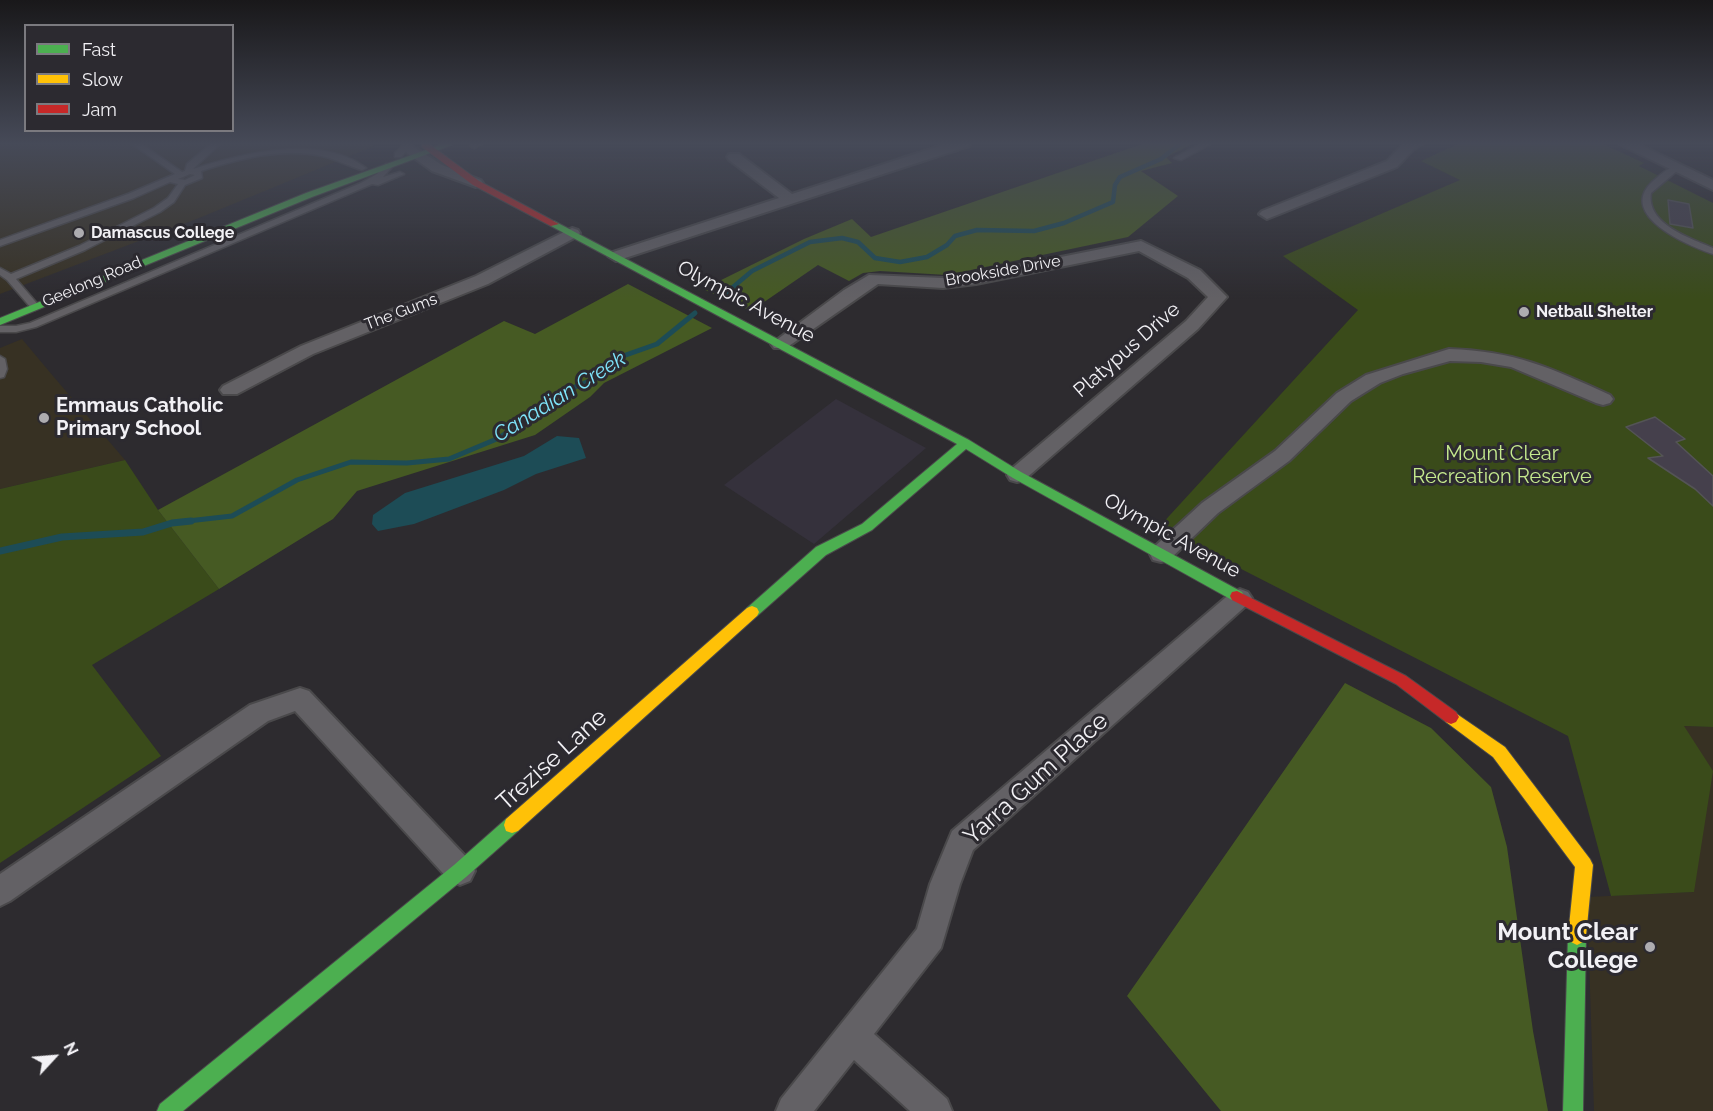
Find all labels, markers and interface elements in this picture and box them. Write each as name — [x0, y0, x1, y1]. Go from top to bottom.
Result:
legend — [24, 24, 234, 132]
text: Fast — [82, 39, 116, 60]
text: Slow — [82, 69, 123, 90]
text: Jam — [82, 99, 117, 120]
place label: Damascus College — [91, 223, 234, 243]
marker: Damascus College — [72, 226, 86, 240]
street label: Brookside Drive — [944, 251, 1062, 291]
street label: Geelong Road — [40, 252, 144, 312]
street label: Olympic Avenue — [673, 256, 819, 348]
street label: The Gums — [362, 289, 440, 335]
street label: Platypus Drive — [1069, 297, 1185, 403]
place label: Netball Shelter — [1536, 302, 1653, 322]
marker: Netball Shelter — [1517, 305, 1531, 319]
water label: Canadian Creek — [489, 346, 631, 448]
place label: Emmaus Catholic Primary School — [56, 394, 223, 441]
marker: Emmaus Catholic Primary School — [37, 411, 51, 425]
park label: Mount Clear Recreation Reserve — [1412, 442, 1592, 489]
street label: Olympic Avenue — [1100, 489, 1244, 583]
street label: Trezise Lane — [491, 703, 613, 817]
street label: Yarra Gum Place — [958, 707, 1114, 851]
place label: Mount Clear College — [1497, 919, 1638, 975]
marker: Mount Clear College — [1643, 940, 1657, 954]
north arrow — [24, 1027, 84, 1087]
text: N — [59, 1039, 82, 1059]

